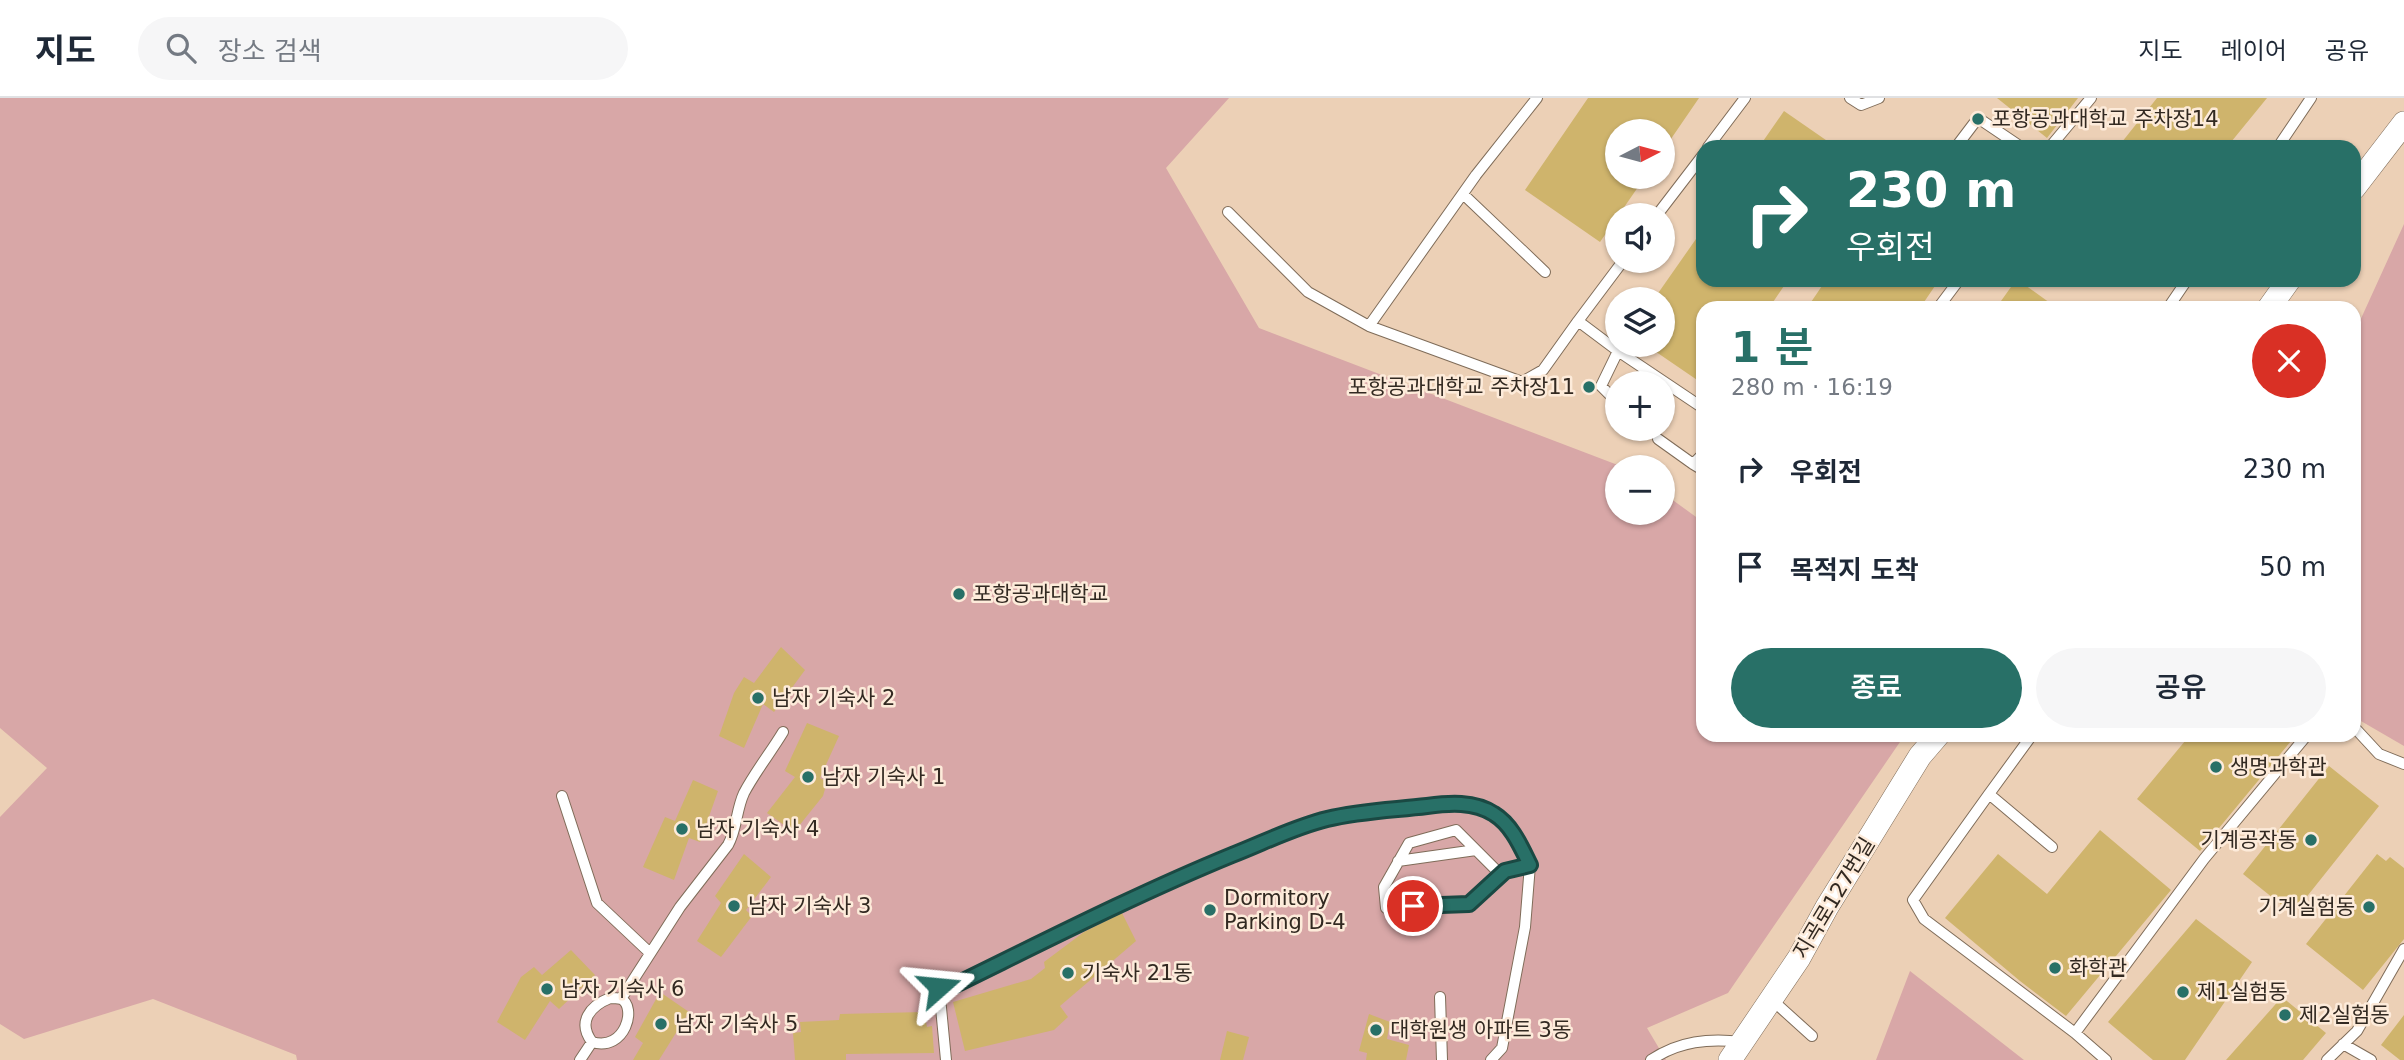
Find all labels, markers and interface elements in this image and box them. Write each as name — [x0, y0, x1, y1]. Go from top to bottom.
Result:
search box — [138, 17, 628, 80]
icon: search — [162, 29, 200, 67]
text: 지도 — [35, 31, 96, 70]
text: 장소 검색 — [218, 36, 322, 66]
text: 지도 — [2138, 37, 2183, 65]
text: 레이어 — [2221, 37, 2287, 65]
text: 공유 — [2325, 37, 2369, 65]
place label: 포항공과대학교 주차장14 — [1992, 107, 2219, 131]
marker: 포항공과대학교 주차장14 — [1970, 111, 1986, 127]
north arrow — [1605, 119, 1675, 189]
map controls — [1605, 119, 1675, 525]
text: 230 m — [1846, 162, 2016, 219]
icon: right — [1731, 168, 1822, 259]
button: sound — [1605, 203, 1675, 273]
text: 우회전 — [1846, 228, 1934, 266]
button: layers — [1605, 287, 1675, 357]
text: 1 분 — [1731, 323, 1814, 372]
button: close — [2252, 324, 2326, 398]
button: + — [1605, 371, 1675, 441]
text: 280 m · 16:19 — [1731, 374, 1893, 400]
place label: 포항공과대학교 주차장11 — [1348, 375, 1575, 399]
marker: 포항공과대학교 주차장11 — [1581, 379, 1597, 395]
icon: right — [1731, 450, 1769, 488]
text: 230 m — [2243, 454, 2326, 484]
button: − — [1605, 455, 1675, 525]
text: 우회전 — [1790, 457, 1862, 487]
icon: arrive — [1731, 548, 1769, 586]
text: 50 m — [2259, 552, 2326, 582]
text: 목적지 도착 — [1790, 555, 1919, 585]
place label: 포항공과대학교 — [973, 582, 1108, 606]
marker: 포항공과대학교 — [951, 586, 967, 602]
button: 종료 — [1731, 648, 2022, 728]
button: 공유 — [2036, 648, 2326, 728]
place label: 남자 기숙사 2 — [772, 686, 895, 710]
marker: 남자 기숙사 2 — [750, 690, 766, 706]
place label: 생명과학관 — [2230, 755, 2327, 779]
marker: 생명과학관 — [2208, 759, 2224, 775]
place label: 남자 기숙사 1 — [822, 765, 945, 789]
marker: 남자 기숙사 1 — [800, 769, 816, 785]
place label: 남자 기숙사 4 — [696, 817, 819, 841]
marker: 남자 기숙사 4 — [674, 821, 690, 837]
place label: 기계공작동 — [2200, 828, 2297, 852]
marker: 기계공작동 — [2303, 832, 2319, 848]
street label: 지곡로127번길 — [1789, 833, 1879, 963]
pin — [1383, 876, 1443, 936]
place label: Dormitory Parking D-4 — [1224, 886, 1346, 934]
icon: arrive — [1394, 887, 1432, 925]
place label: 남자 기숙사 3 — [748, 894, 871, 918]
place label: 기계실험동 — [2258, 895, 2355, 919]
marker: 남자 기숙사 3 — [726, 898, 742, 914]
marker: 기계실험동 — [2361, 899, 2377, 915]
marker: Dormitory Parking D-4 — [1202, 902, 1218, 918]
position arrow — [902, 950, 976, 1024]
place label: 화학관 — [2069, 956, 2127, 980]
marker: 화학관 — [2047, 960, 2063, 976]
place label: 기숙사 21동 — [1082, 961, 1193, 985]
marker: 기숙사 21동 — [1060, 965, 1076, 981]
place label: 남자 기숙사 6 — [561, 977, 684, 1001]
place label: 제1실험동 — [2197, 980, 2288, 1004]
marker: 남자 기숙사 6 — [539, 981, 555, 997]
marker: 제1실험동 — [2175, 984, 2191, 1000]
place label: 제2실험동 — [2299, 1003, 2390, 1027]
marker: 제2실험동 — [2277, 1007, 2293, 1023]
place label: 남자 기숙사 5 — [675, 1012, 798, 1036]
marker: 남자 기숙사 5 — [653, 1016, 669, 1032]
place label: 대학원생 아파트 3동 — [1390, 1018, 1571, 1042]
marker: 대학원생 아파트 3동 — [1368, 1022, 1384, 1038]

